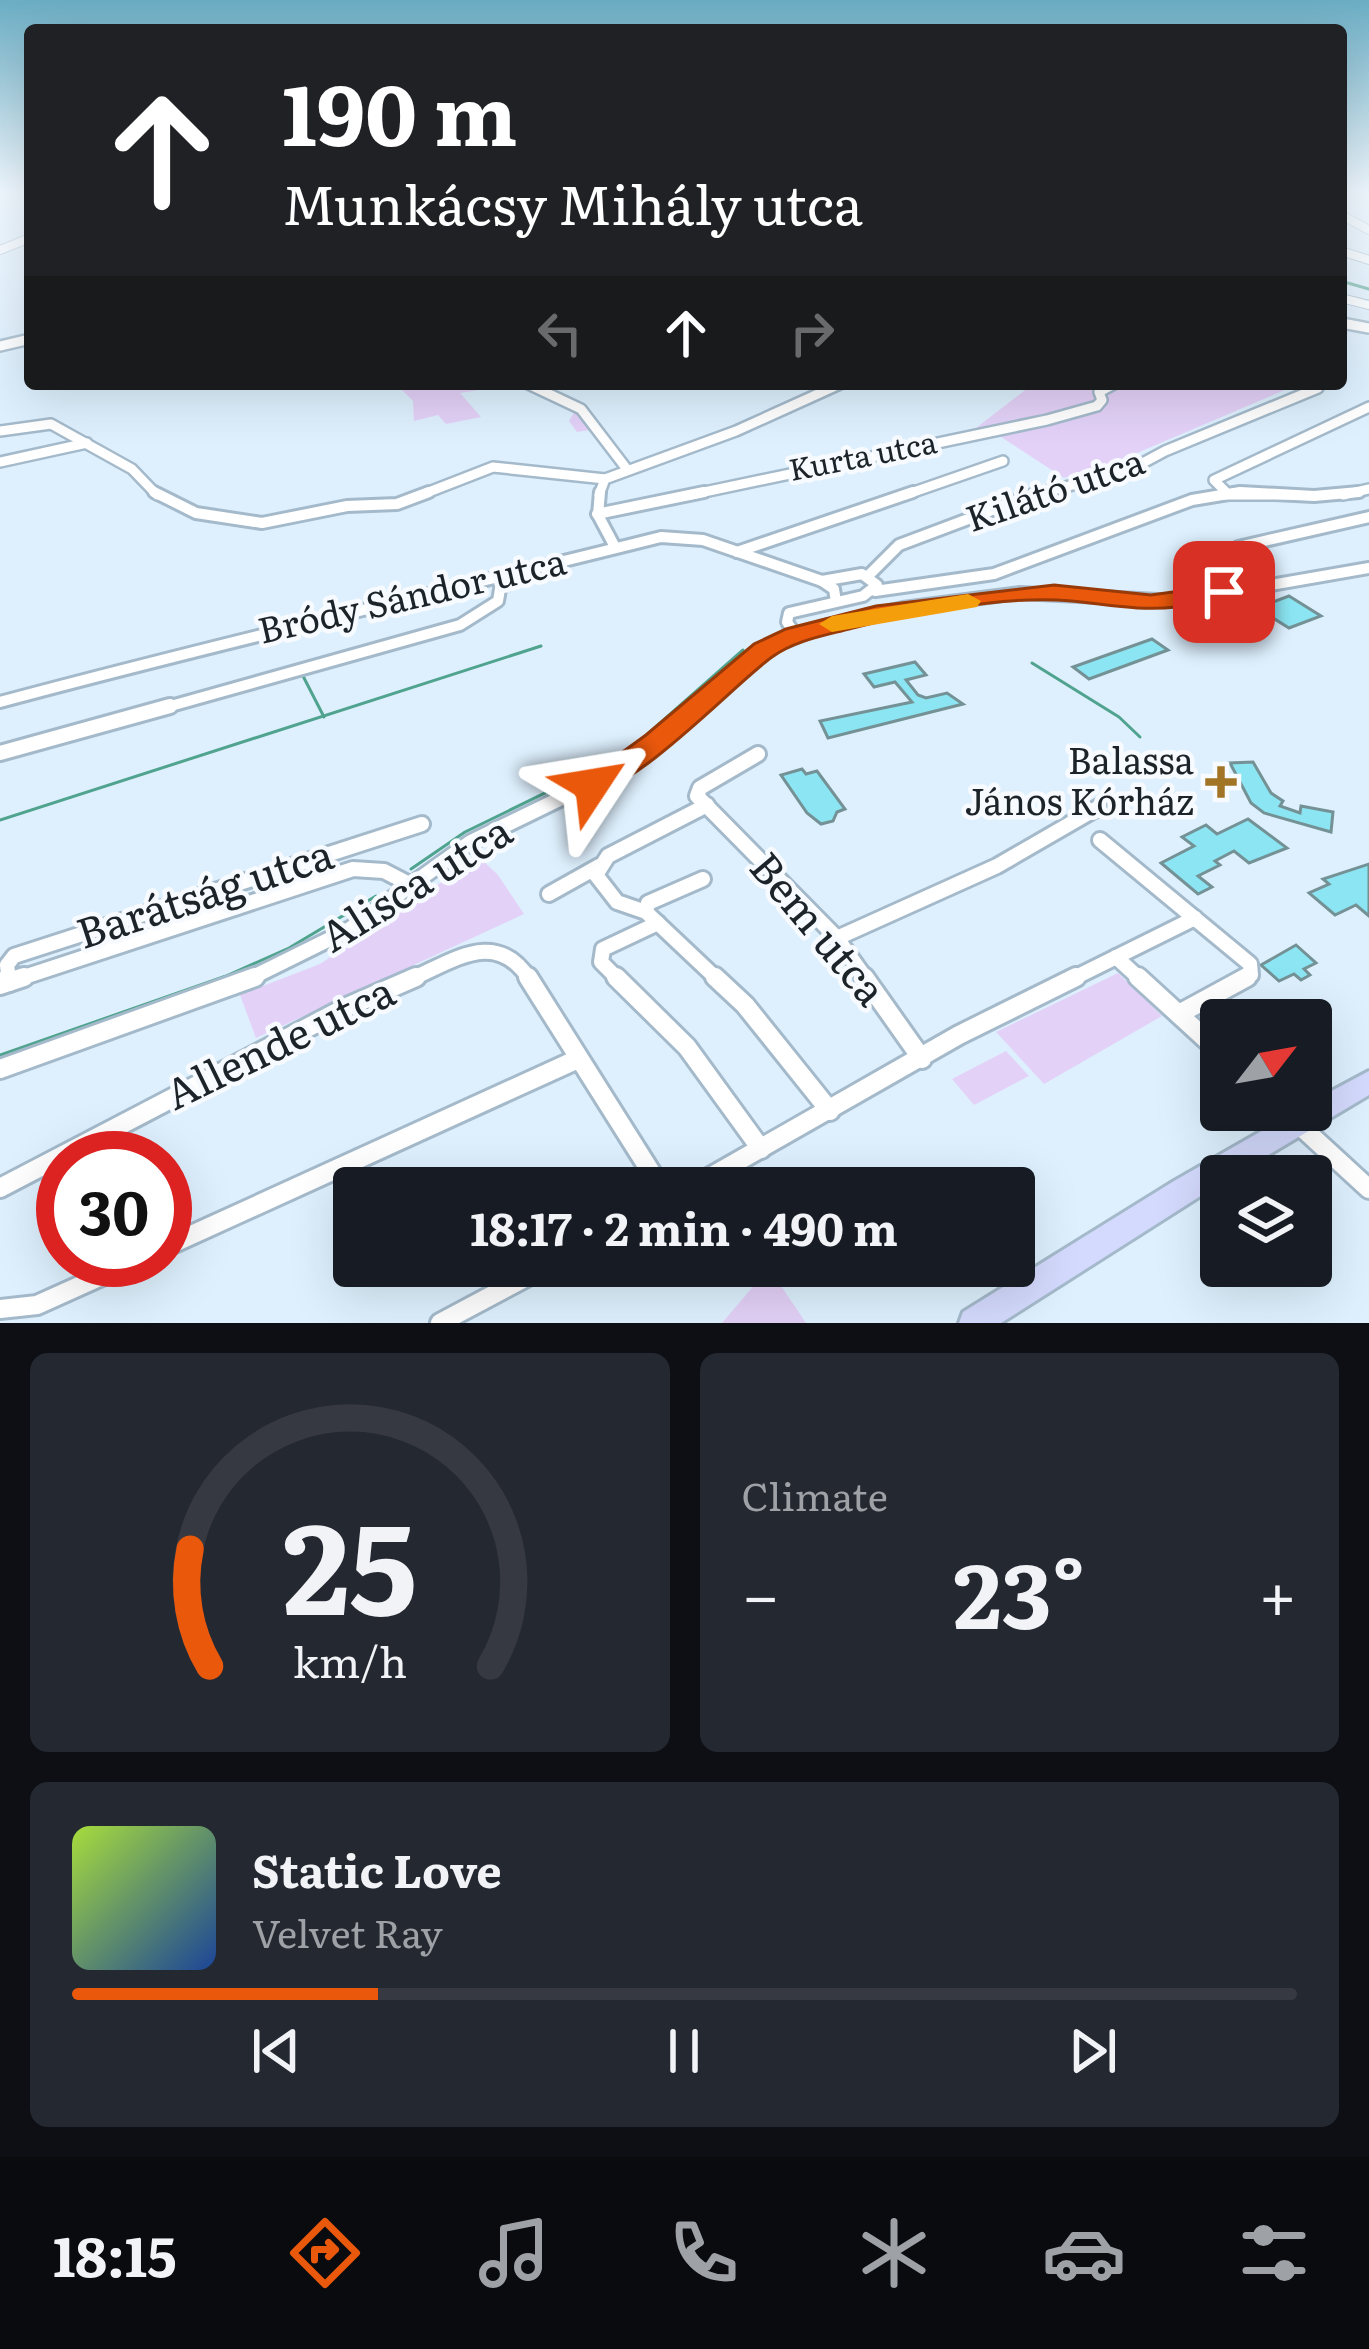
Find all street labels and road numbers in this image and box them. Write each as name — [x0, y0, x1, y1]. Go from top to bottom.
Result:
street label: Kurta utca — [785, 418, 941, 490]
street label: Kilátó utca — [958, 432, 1151, 543]
street label: Bródy Sándor utca — [252, 532, 571, 655]
street label: Alisca utca — [307, 798, 523, 965]
street label: Barátság utca — [68, 820, 341, 962]
street label: Bem utca — [737, 837, 903, 1018]
street label: Allende utca — [153, 958, 404, 1123]

